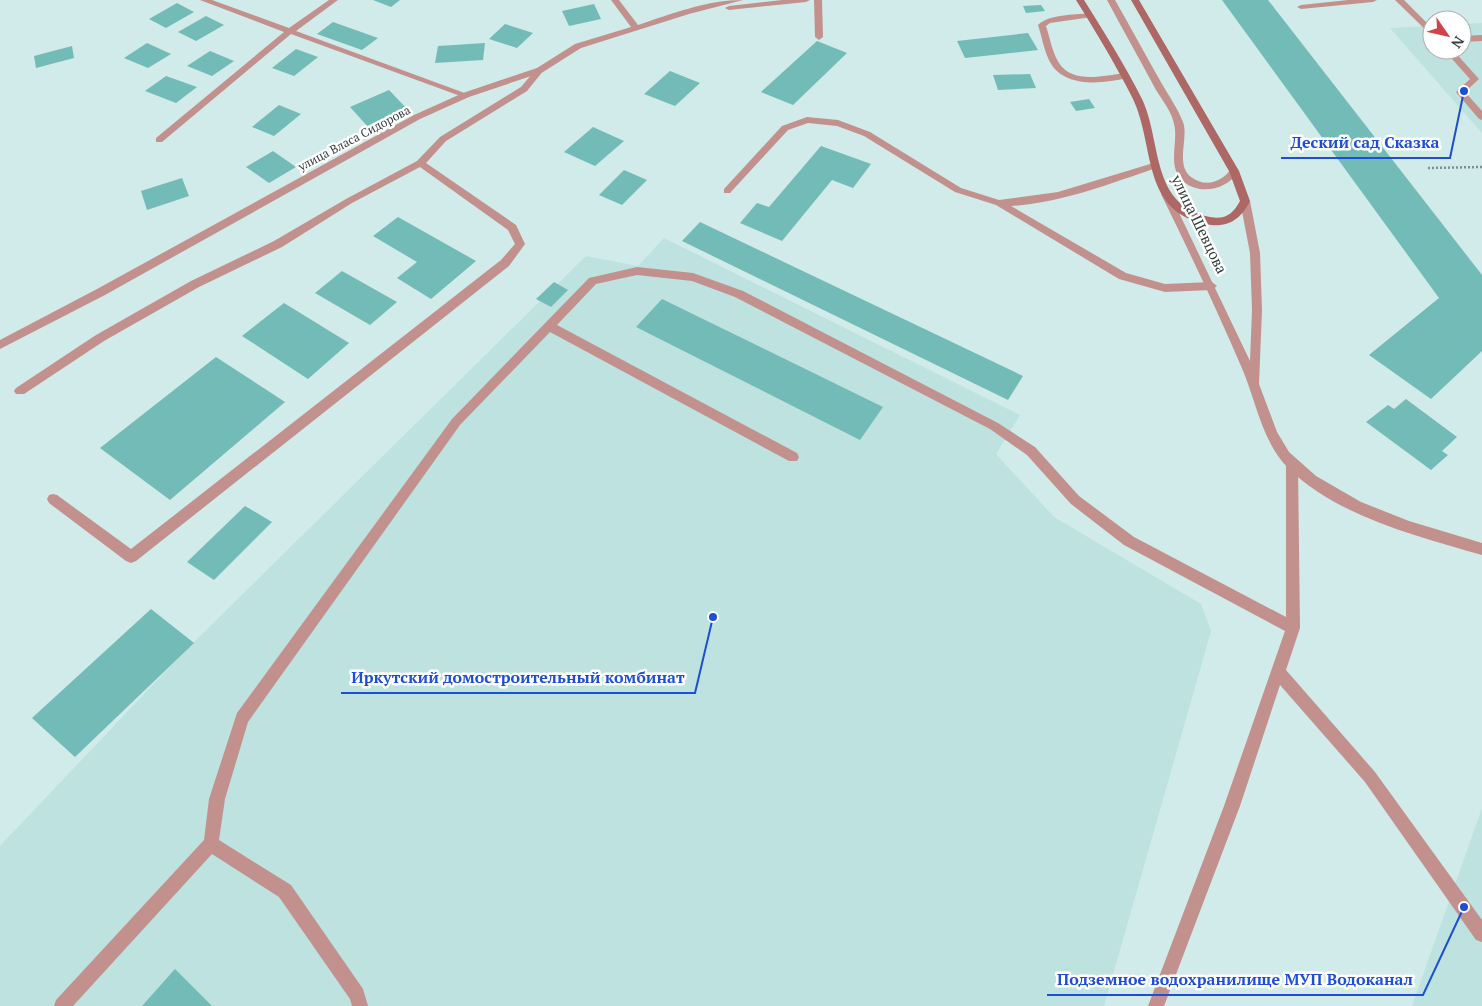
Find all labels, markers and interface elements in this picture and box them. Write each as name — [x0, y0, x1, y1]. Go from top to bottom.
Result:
north arrow — [1422, 10, 1472, 60]
text: N — [1447, 33, 1469, 53]
street label: улица Власа Сидорова — [294, 102, 413, 174]
callout: Деский сад Сказка — [1281, 127, 1450, 158]
text: Деский сад Сказка — [1291, 131, 1439, 153]
street label: улица Шевцова — [1167, 170, 1233, 277]
callout: Иркутский домостроительный комбинат — [341, 662, 695, 693]
text: Иркутский домостроительный комбинат — [351, 666, 685, 688]
callout: Подземное водохранилище МУП Водоканал — [1047, 964, 1423, 995]
text: Подземное водохранилище МУП Водоканал — [1057, 968, 1413, 990]

